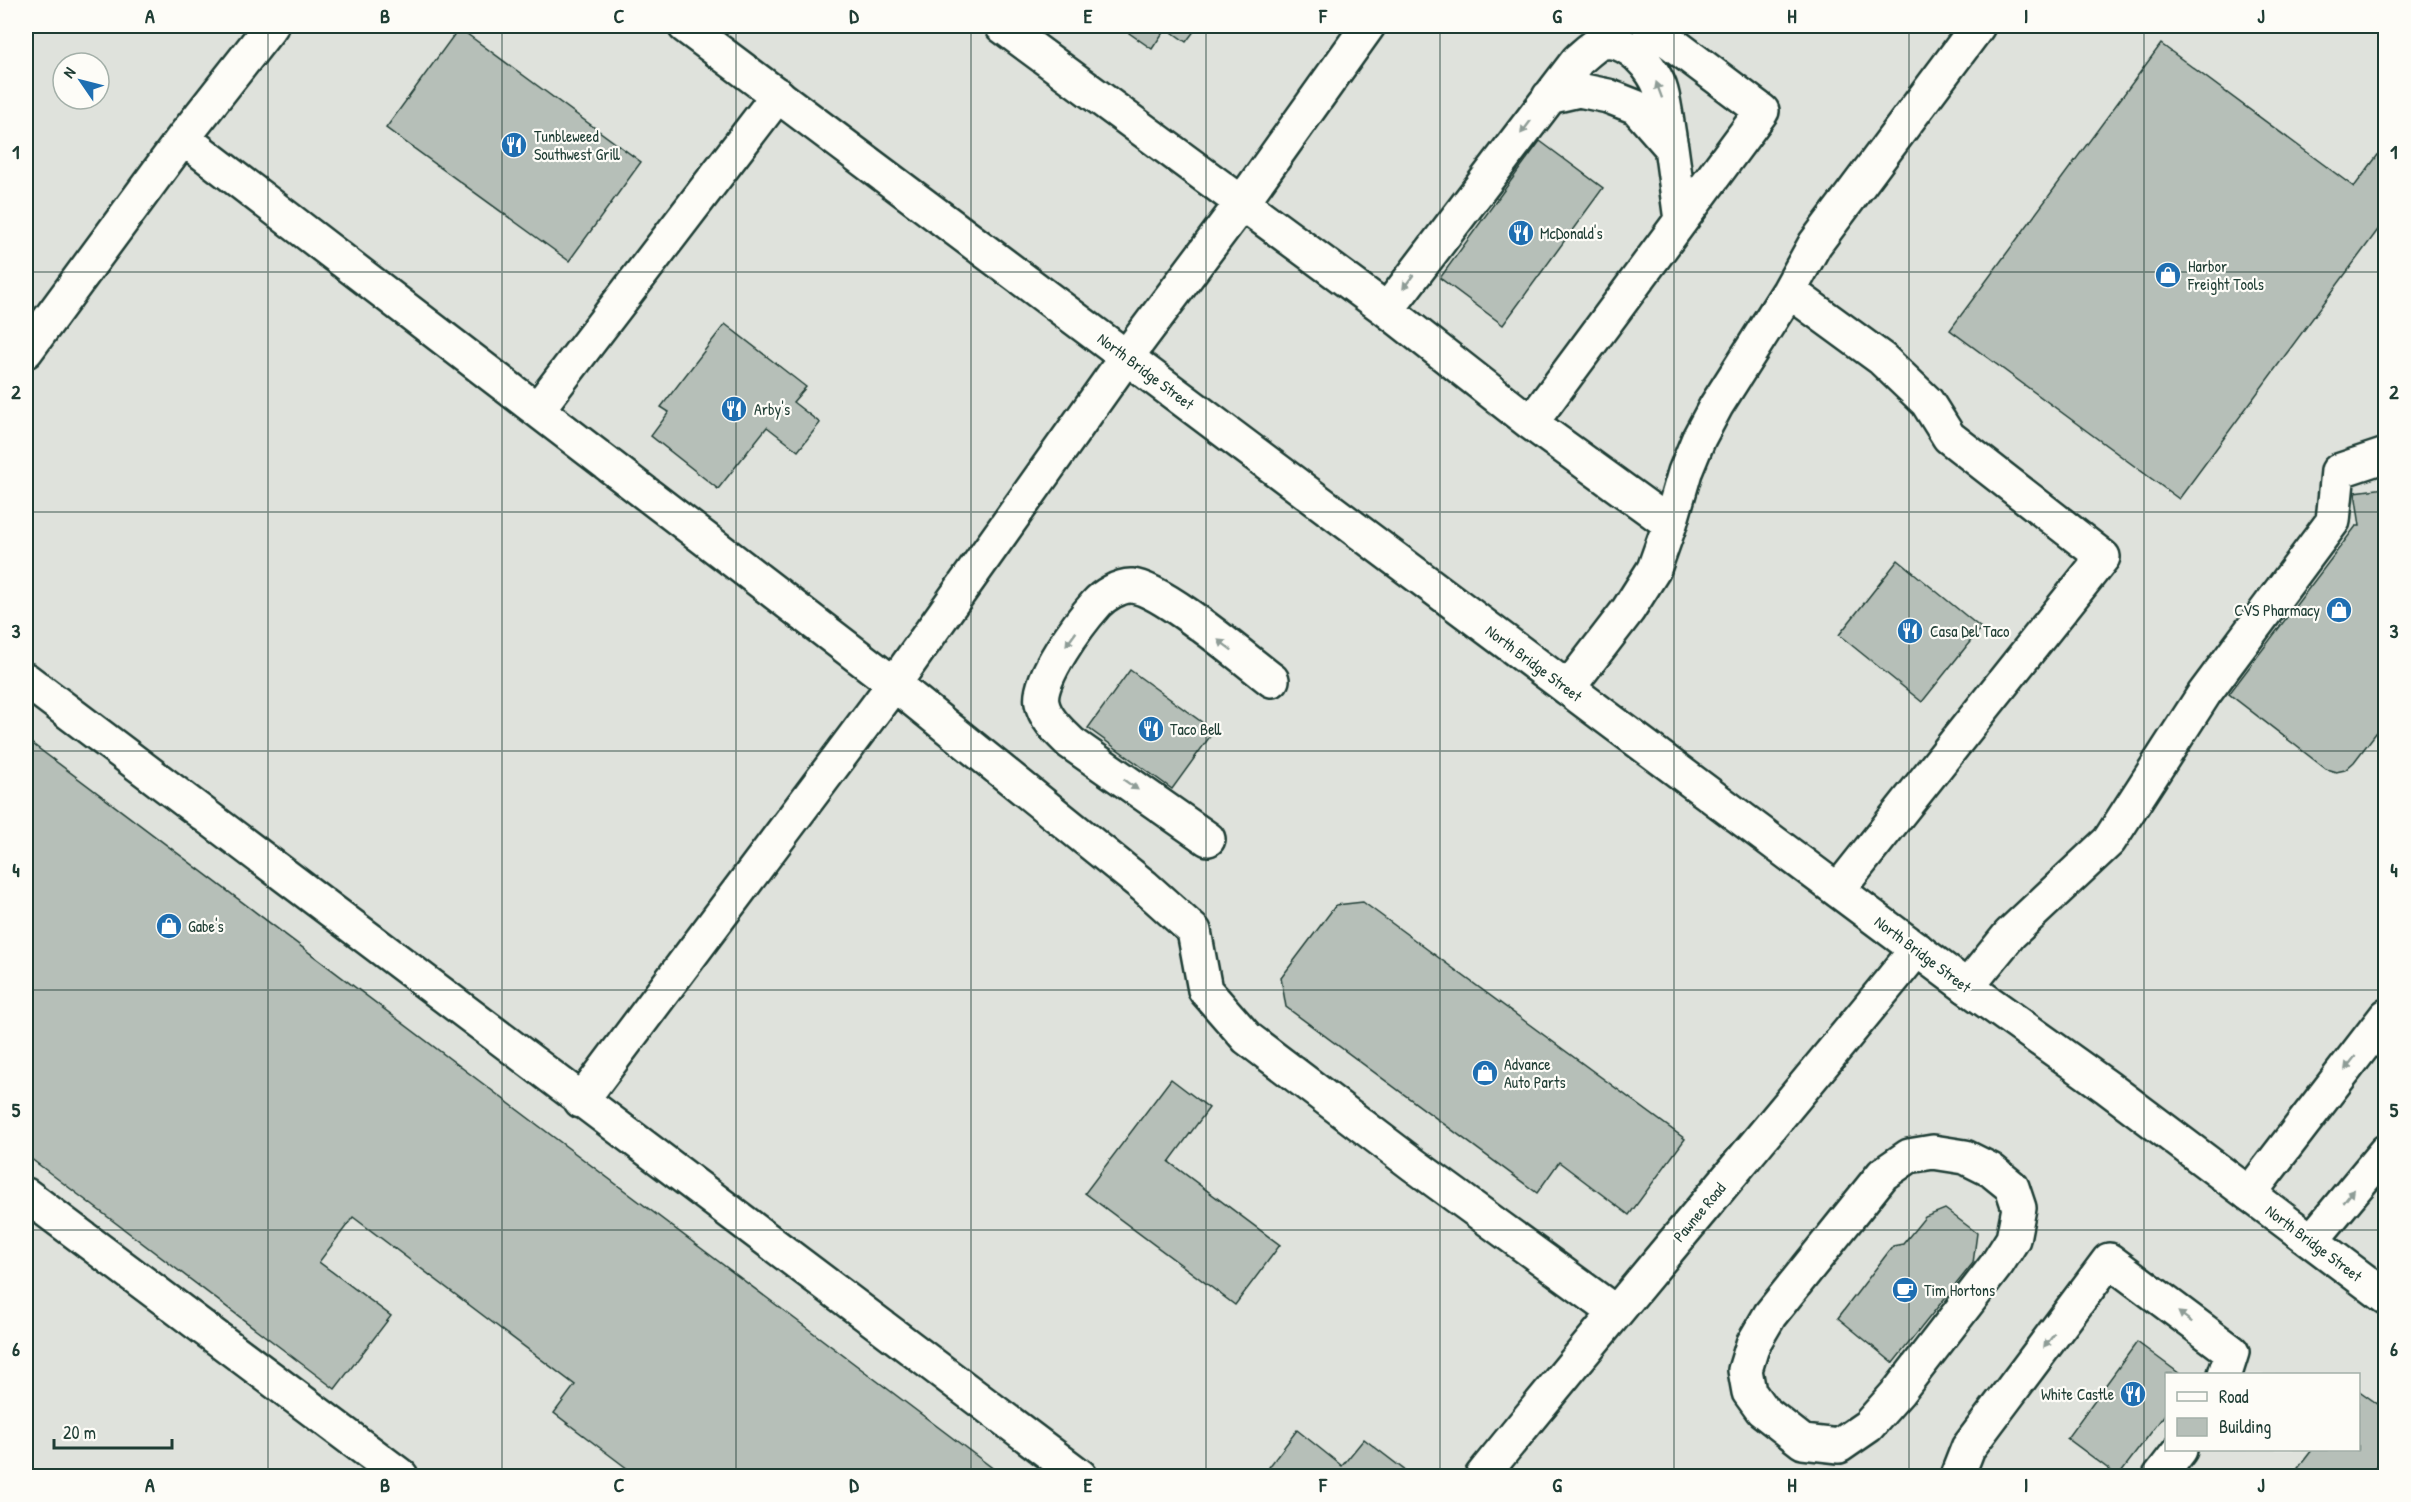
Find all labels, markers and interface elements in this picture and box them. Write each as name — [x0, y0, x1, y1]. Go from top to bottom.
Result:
text: A — [145, 2, 155, 29]
text: B — [380, 2, 390, 29]
text: C — [614, 2, 625, 29]
text: D — [849, 2, 859, 29]
text: E — [1084, 2, 1093, 29]
text: F — [1318, 2, 1328, 29]
text: G — [1552, 2, 1562, 29]
text: H — [1787, 2, 1797, 29]
text: I — [2024, 2, 2028, 29]
text: J — [2257, 2, 2265, 29]
north arrow — [51, 51, 111, 111]
text: N — [57, 62, 80, 82]
one-way arrow — [1653, 80, 1663, 98]
one-way arrow — [1520, 119, 1533, 135]
place label: Tunbleweed Southwest Grill — [534, 125, 620, 165]
restaurant icon: Tunbleweed Southwest Grill — [499, 130, 529, 160]
text: 1 — [12, 138, 20, 165]
text: 1 — [2390, 138, 2398, 165]
restaurant icon: McDonald's — [1506, 218, 1536, 248]
place label: McDonald's — [1540, 222, 1603, 244]
place label: Harbor Freight Tools — [2187, 255, 2264, 295]
shop icon: Harbor Freight Tools — [2153, 260, 2183, 290]
one-way arrow — [1403, 275, 1415, 290]
street label: North Bridge Street — [1093, 327, 1199, 415]
text: 2 — [11, 378, 21, 405]
text: 2 — [2389, 378, 2399, 405]
restaurant icon: Arby's — [719, 394, 749, 424]
place label: Arby's — [754, 398, 790, 420]
shop icon: CVS Pharmacy — [2324, 595, 2354, 625]
place label: CVS Pharmacy — [2234, 599, 2320, 621]
restaurant icon: Casa Del Taco — [1895, 616, 1925, 646]
text: 3 — [12, 617, 21, 644]
text: 3 — [2390, 617, 2399, 644]
street label: North Bridge Street — [1481, 619, 1587, 707]
place label: Casa Del Taco — [1930, 620, 2010, 642]
one-way arrow — [1065, 631, 1077, 646]
one-way arrow — [1217, 639, 1232, 651]
restaurant icon: Taco Bell — [1136, 714, 1166, 744]
place label: Taco Bell — [1170, 718, 1222, 740]
one-way arrow — [1122, 779, 1138, 791]
text: 4 — [12, 856, 20, 883]
text: 4 — [2390, 856, 2398, 883]
street label: North Bridge Street — [1870, 910, 1976, 998]
shop icon: Gabe's — [154, 911, 184, 941]
place label: Gabe's — [188, 915, 224, 937]
place label: Advance Auto Parts — [1504, 1053, 1566, 1093]
one-way arrow — [2344, 1055, 2356, 1070]
shop icon: Advance Auto Parts — [1470, 1058, 1500, 1088]
text: 5 — [12, 1096, 21, 1123]
text: 5 — [2390, 1096, 2399, 1123]
street label: Pawnee Road — [1668, 1178, 1730, 1246]
one-way arrow — [2342, 1188, 2355, 1204]
street label: North Bridge Street — [2261, 1199, 2367, 1287]
cafe icon: Tim Hortons — [1890, 1275, 1920, 1305]
place label: Tim Hortons — [1924, 1279, 1995, 1301]
one-way arrow — [2177, 1311, 2192, 1323]
one-way arrow — [2043, 1333, 2055, 1348]
text: 6 — [12, 1335, 20, 1362]
text: 6 — [2390, 1335, 2398, 1362]
legend — [2165, 1373, 2360, 1451]
restaurant icon: White Castle — [2118, 1379, 2148, 1409]
place label: White Castle — [2041, 1383, 2115, 1405]
text: Road — [2219, 1384, 2249, 1409]
scale bar — [54, 1412, 172, 1450]
text: Building — [2219, 1414, 2271, 1439]
text: 20 m — [63, 1420, 96, 1445]
text: A — [145, 1471, 155, 1498]
text: B — [380, 1471, 390, 1498]
text: C — [614, 1471, 625, 1498]
text: D — [849, 1471, 859, 1498]
text: E — [1084, 1471, 1093, 1498]
text: F — [1318, 1471, 1328, 1498]
text: G — [1552, 1471, 1562, 1498]
text: H — [1787, 1471, 1797, 1498]
text: I — [2024, 1471, 2028, 1498]
text: J — [2257, 1471, 2265, 1498]

